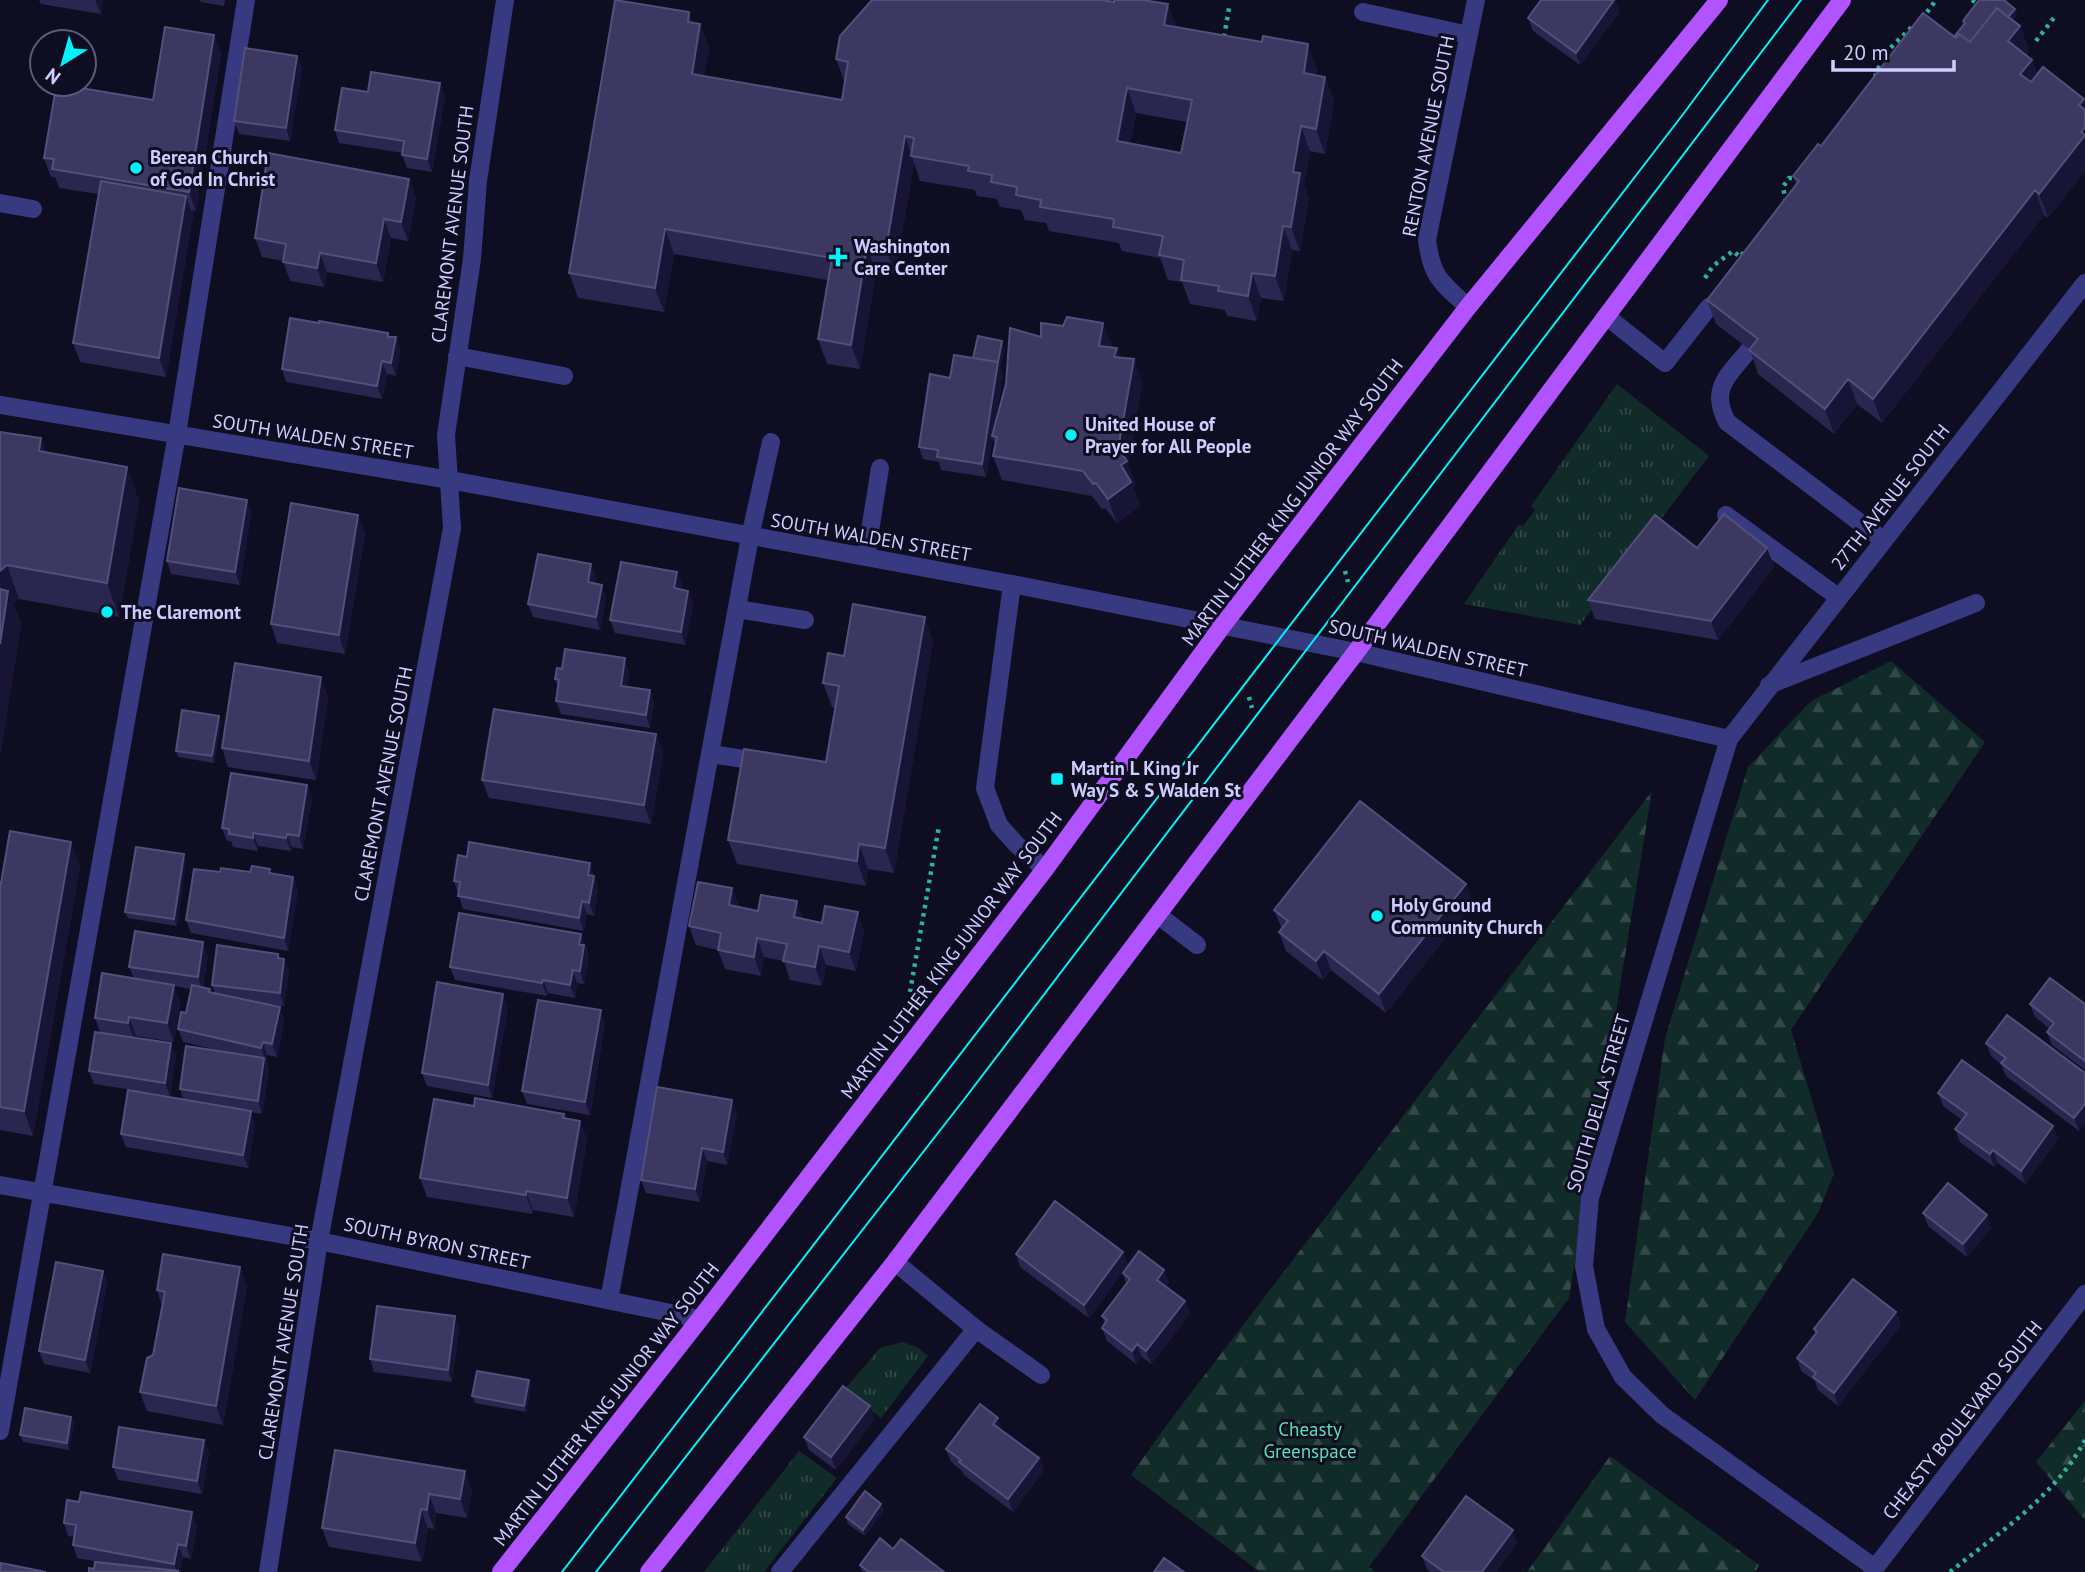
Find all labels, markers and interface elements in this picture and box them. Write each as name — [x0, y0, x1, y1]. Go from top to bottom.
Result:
north arrow — [28, 28, 98, 98]
scale bar — [1833, 28, 1954, 72]
street label: RENTON AVENUE SOUTH — [1397, 33, 1459, 239]
text: 20 m — [1843, 39, 1889, 66]
text: N — [41, 63, 65, 90]
street label: CLAREMONT AVENUE SOUTH — [426, 104, 478, 344]
place label: Berean Church of God In Christ — [150, 145, 276, 191]
marker: Berean Church of God In Christ — [128, 160, 144, 176]
place label: Washington Care Center — [854, 234, 950, 280]
marker: Washington Care Center — [828, 247, 848, 267]
street label: MARTIN LUTHER KING JUNIOR WAY SOUTH — [1176, 354, 1408, 650]
street label: SOUTH WALDEN STREET — [211, 408, 416, 464]
place label: United House of Prayer for All People — [1085, 412, 1251, 458]
street label: 27TH AVENUE SOUTH — [1825, 419, 1955, 575]
marker: United House of Prayer for All People — [1063, 427, 1079, 443]
street label: SOUTH WALDEN STREET — [769, 508, 973, 567]
place label: The Claremont — [121, 600, 241, 624]
marker: The Claremont — [99, 604, 115, 620]
street label: SOUTH WALDEN STREET — [1326, 613, 1530, 683]
street label: CLAREMONT AVENUE SOUTH — [348, 664, 418, 904]
place label: Martin L King Jr Way S & S Walden St — [1071, 756, 1241, 802]
marker: Martin L King Jr Way S & S Walden St — [1049, 771, 1065, 787]
street label: MARTIN LUTHER KING JUNIOR WAY SOUTH — [835, 807, 1067, 1103]
place label: Holy Ground Community Church — [1391, 893, 1543, 939]
marker: Holy Ground Community Church — [1369, 908, 1385, 924]
street label: SOUTH DELLA STREET — [1561, 1011, 1635, 1195]
street label: SOUTH BYRON STREET — [342, 1212, 533, 1275]
street label: CLAREMONT AVENUE SOUTH — [252, 1222, 314, 1462]
street label: MARTIN LUTHER KING JUNIOR WAY SOUTH — [488, 1257, 724, 1551]
street label: CHEASTY BOULEVARD SOUTH — [1877, 1316, 2047, 1524]
park label: Cheasty Greenspace — [1263, 1417, 1357, 1463]

